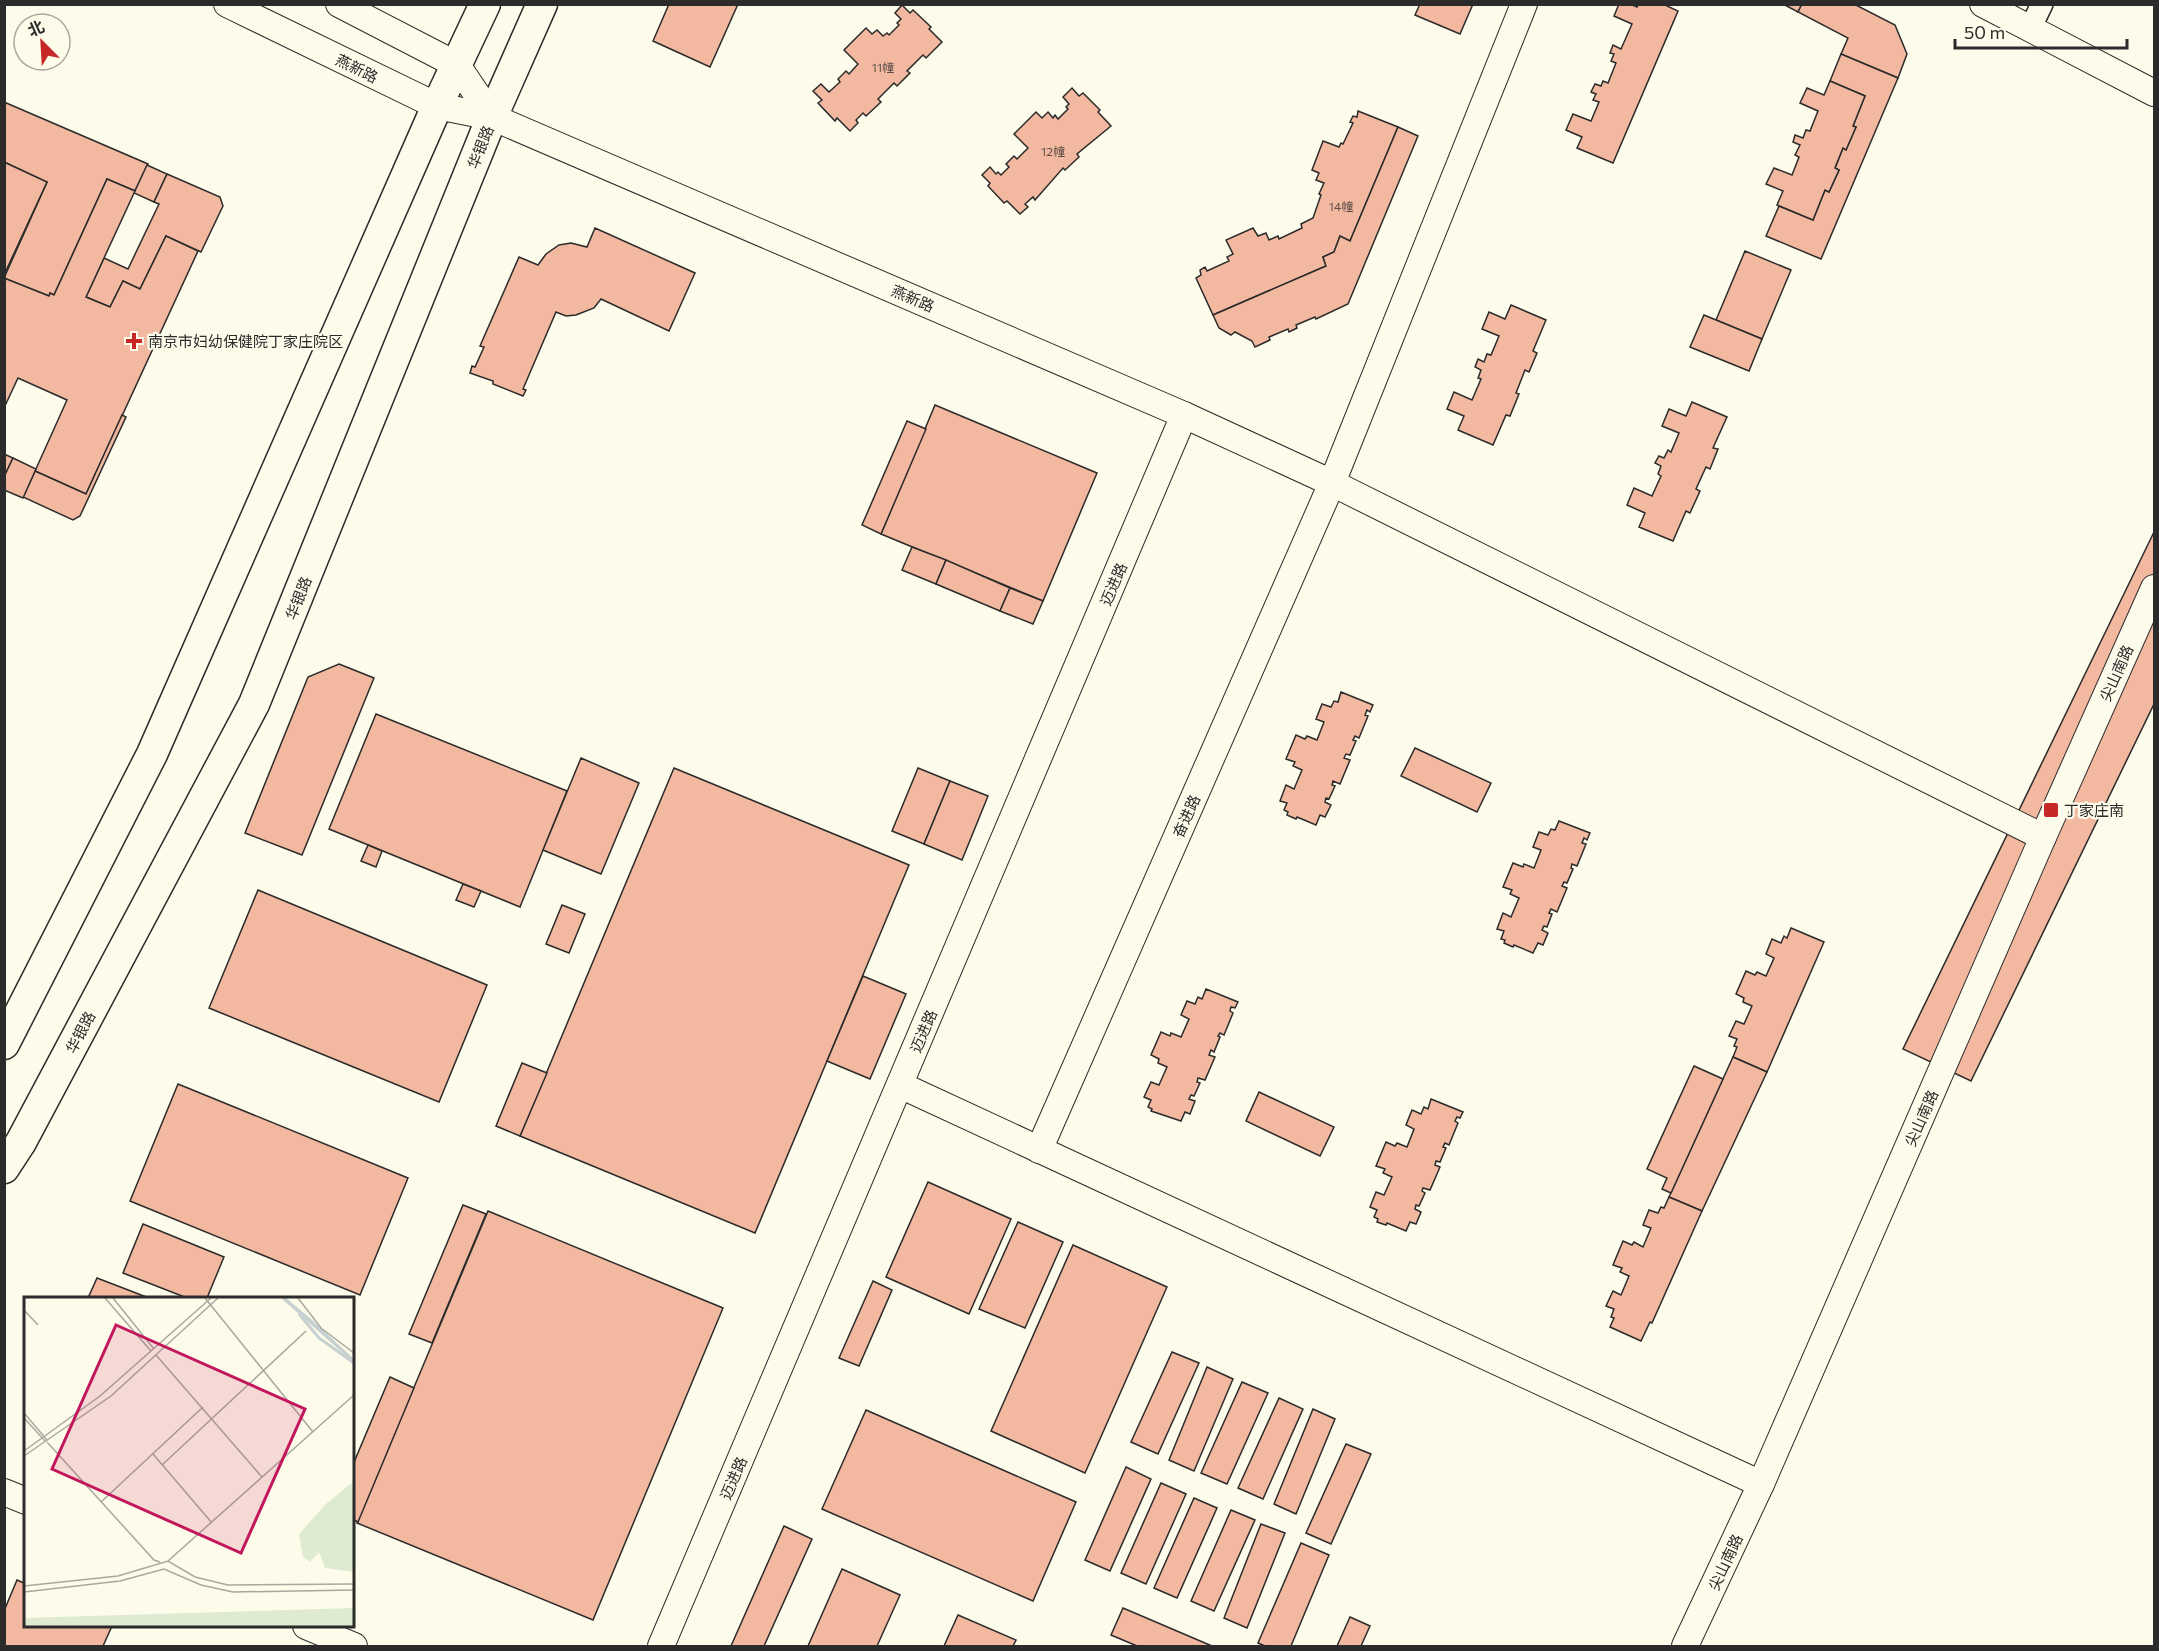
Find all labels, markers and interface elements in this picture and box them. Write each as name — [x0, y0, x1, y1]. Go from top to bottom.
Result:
north arrow — [12, 12, 72, 72]
scale bar — [1955, 12, 2128, 50]
text: 北 — [25, 16, 47, 40]
text: 50 m — [1964, 21, 2005, 43]
street label: 燕新路 — [333, 50, 381, 86]
house number: 11幢 — [872, 60, 894, 74]
street label: 华银路 — [463, 123, 497, 171]
house number: 12幢 — [1041, 144, 1065, 158]
house number: 14幢 — [1329, 199, 1353, 213]
street label: 燕新路 — [889, 281, 937, 315]
marker: 南京市妇幼保健院丁家庄院区 — [125, 332, 143, 350]
place label: 南京市妇幼保健院丁家庄院区 — [148, 332, 343, 350]
street label: 迈进路 — [1096, 560, 1130, 608]
street label: 华银路 — [281, 574, 315, 622]
street label: 尖山南路 — [2096, 642, 2136, 704]
street label: 奋进路 — [1169, 792, 1203, 840]
marker: 丁家庄南 — [2042, 801, 2060, 819]
place label: 丁家庄南 — [2064, 801, 2124, 819]
street label: 迈进路 — [906, 1007, 940, 1055]
street label: 华银路 — [61, 1008, 99, 1056]
street label: 尖山南路 — [1901, 1087, 1941, 1149]
inset map — [24, 1297, 354, 1627]
street label: 迈进路 — [716, 1454, 750, 1502]
street label: 尖山南路 — [1704, 1531, 1746, 1593]

